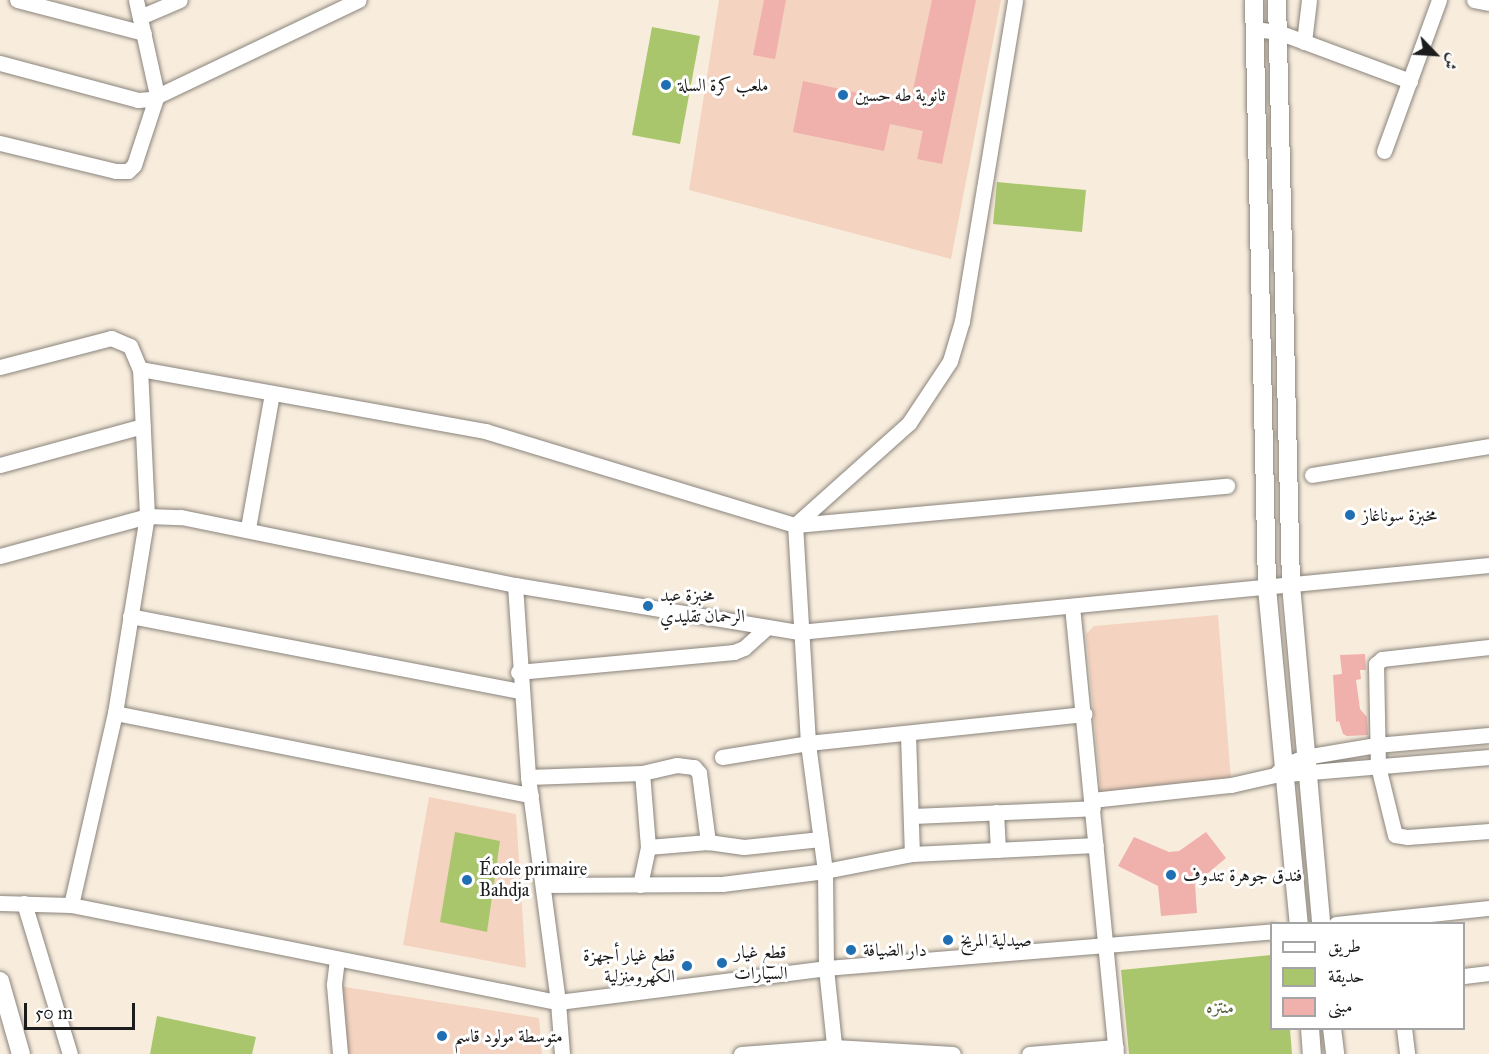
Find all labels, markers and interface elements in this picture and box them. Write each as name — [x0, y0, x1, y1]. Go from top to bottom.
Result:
north arrow — [1405, 24, 1465, 84]
text: ش — [1440, 51, 1464, 73]
place label: ملعب كرة السلة — [678, 74, 769, 96]
marker: ملعب كرة السلة — [659, 78, 673, 92]
place label: ثانوية طه حسين — [855, 84, 945, 106]
marker: ثانوية طه حسين — [836, 88, 850, 102]
place label: مخبزة سوناغاز — [1362, 504, 1437, 526]
marker: مخبزة سوناغاز — [1343, 508, 1357, 522]
place label: مخبزة عبد الرحمان تقليدي — [660, 585, 745, 628]
marker: مخبزة عبد الرحمان تقليدي — [641, 599, 655, 613]
place label: École primaire Bahdja — [479, 859, 587, 902]
place label: فندق جوهرة تندوف — [1183, 864, 1302, 886]
marker: فندق جوهرة تندوف — [1164, 868, 1178, 882]
marker: École primaire Bahdja — [460, 873, 474, 887]
legend — [1270, 922, 1465, 1030]
place label: صيدلية المريخ — [960, 929, 1032, 951]
marker: صيدلية المريخ — [941, 933, 955, 947]
text: طريق — [1328, 935, 1361, 957]
place label: دار الضيافة — [863, 939, 927, 961]
place label: قطع غيار السيارات — [734, 942, 788, 984]
marker: دار الضيافة — [844, 943, 858, 957]
place label: قطع غيار أجهزة الكهرومنزلية — [583, 945, 675, 988]
marker: قطع غيار السيارات — [715, 956, 729, 970]
marker: قطع غيار أجهزة الكهرومنزلية — [680, 959, 694, 973]
text: حديقة — [1328, 965, 1364, 987]
scale bar — [27, 991, 138, 1029]
text: مبنى — [1328, 995, 1353, 1017]
park label: منتزه — [1206, 996, 1234, 1018]
text: 50 m — [35, 1002, 73, 1024]
place label: متوسطة مولود قاسم — [454, 1025, 563, 1047]
marker: متوسطة مولود قاسم — [435, 1029, 449, 1043]

